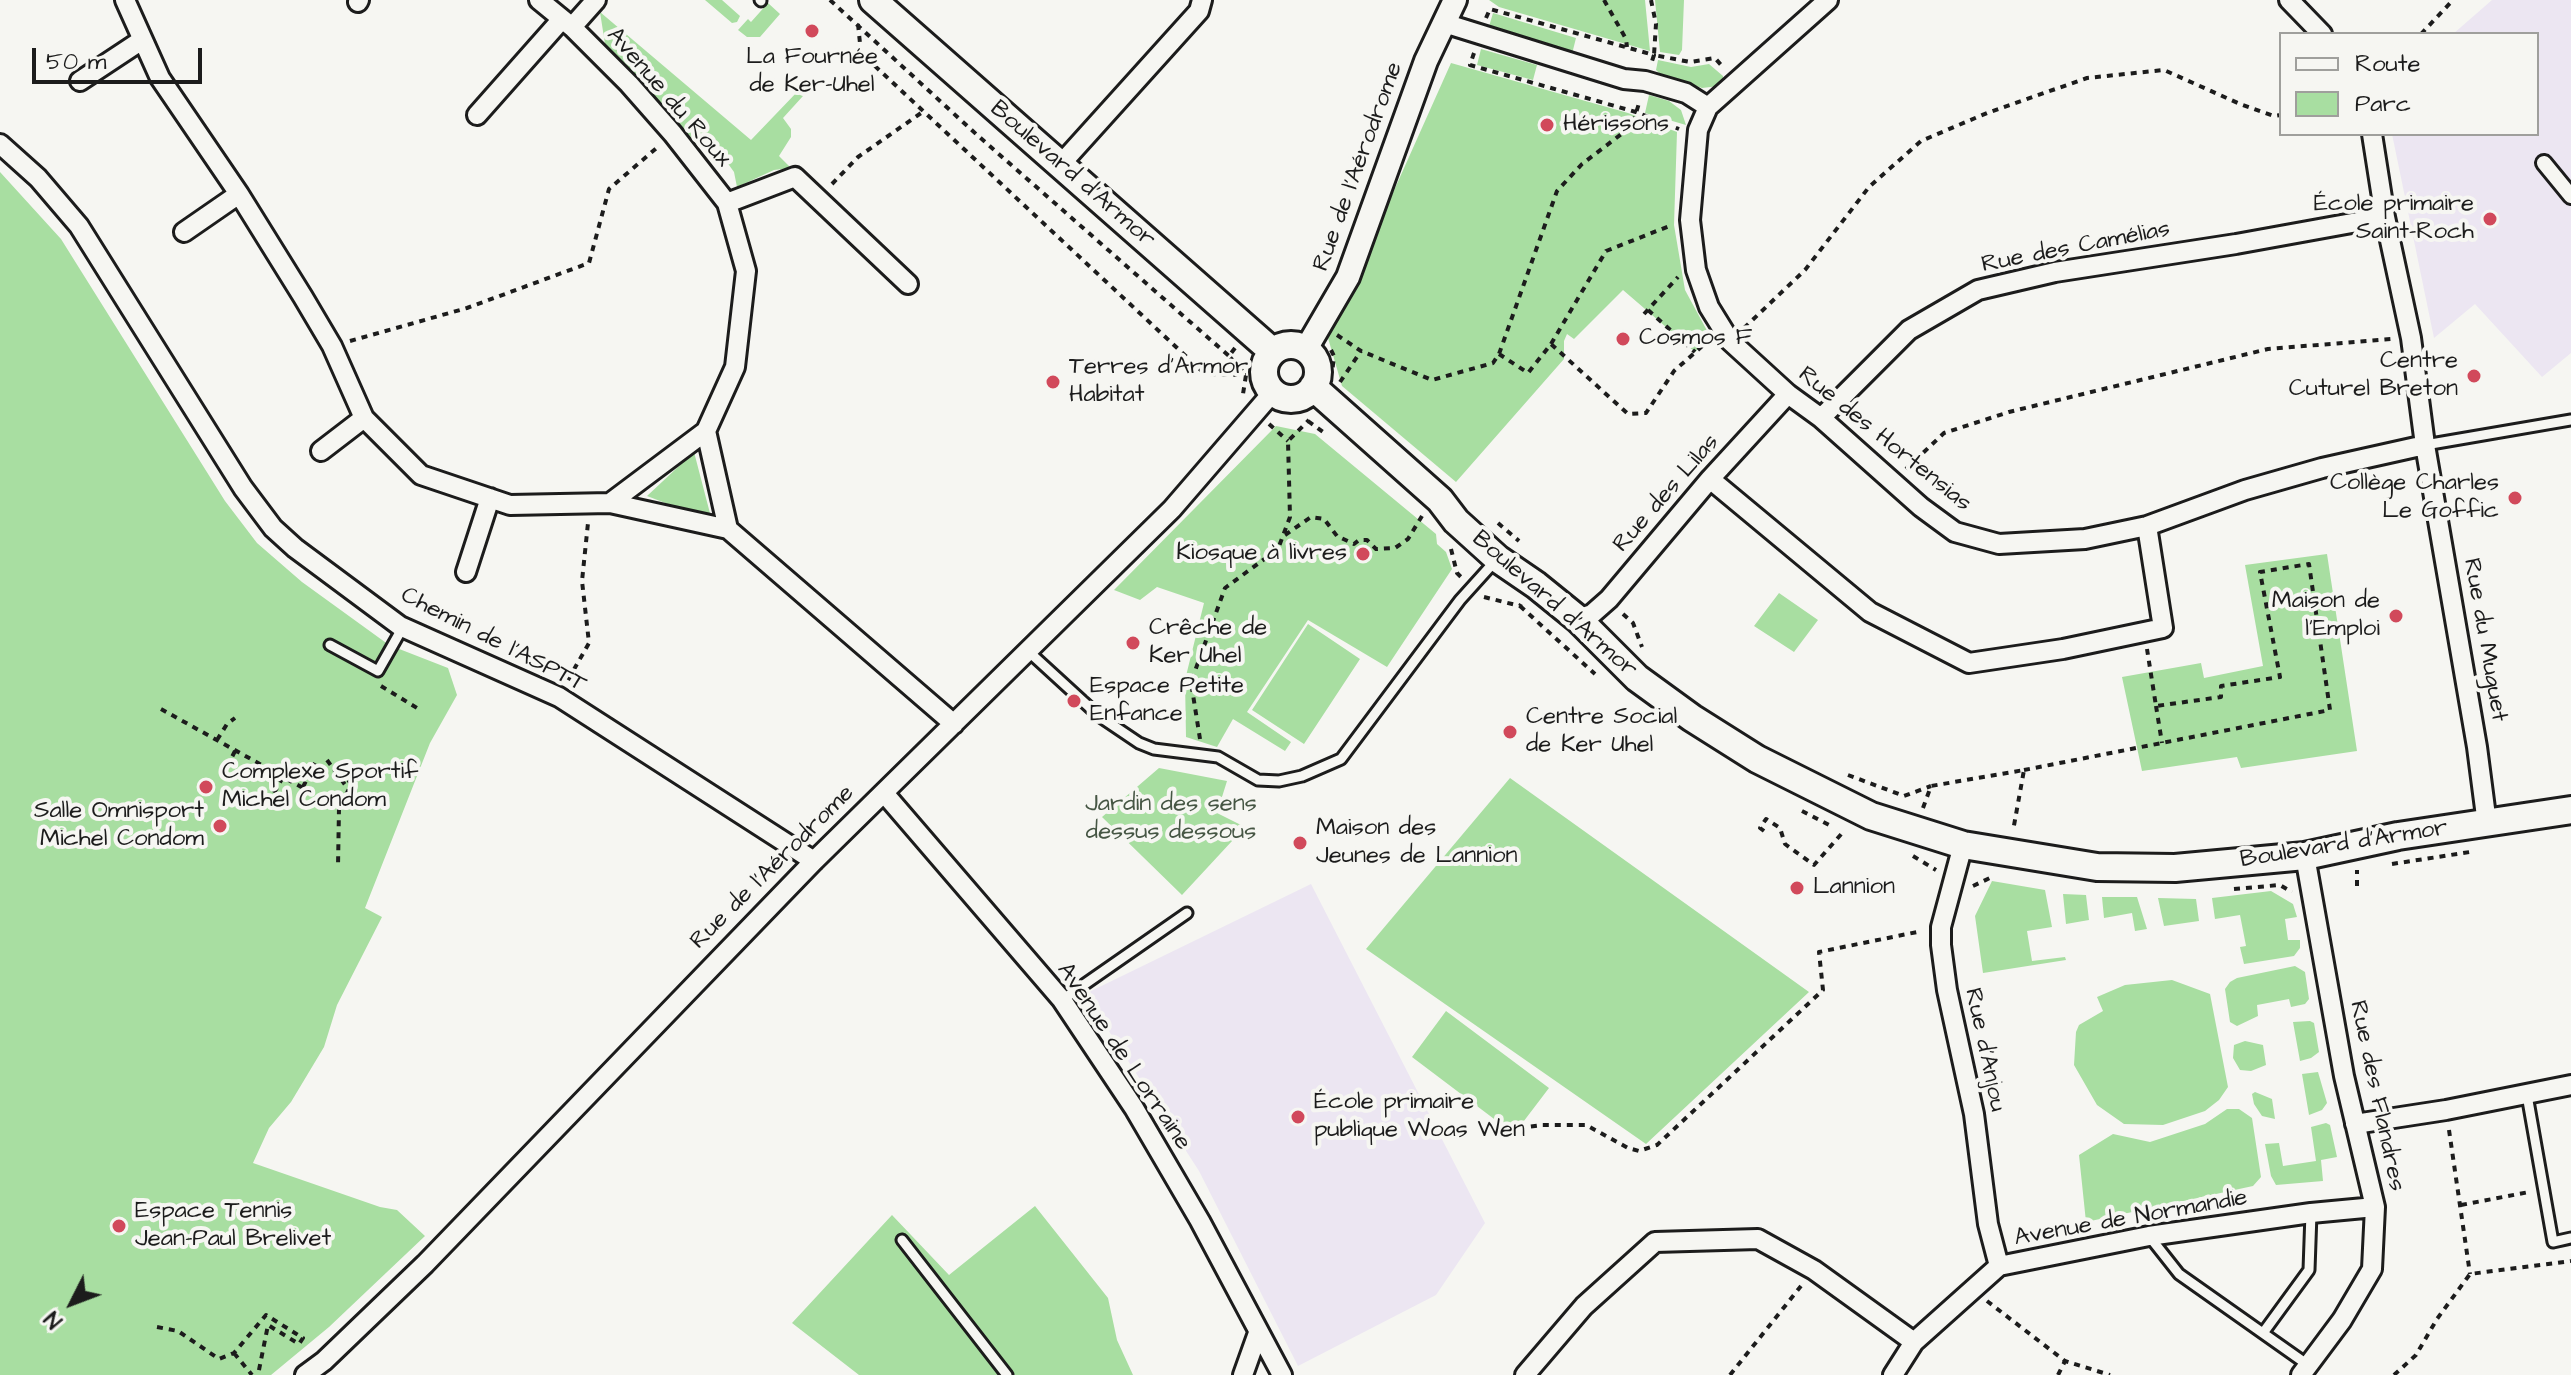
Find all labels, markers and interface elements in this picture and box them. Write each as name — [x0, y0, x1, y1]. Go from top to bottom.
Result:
street label: Avenue du Roux — [599, 22, 737, 174]
marker: La Fournée de Ker-Uhel — [803, 22, 821, 40]
scale bar — [36, 32, 206, 82]
legend — [2279, 32, 2539, 136]
place label: La Fournée de Ker-Uhel — [746, 44, 878, 100]
text: 50 m — [46, 45, 106, 79]
text: Route — [2355, 47, 2420, 81]
street label: Rue de l'Aérodrome — [1308, 59, 1410, 275]
text: Parc — [2355, 87, 2411, 121]
street label: Boulevard d'Armor — [983, 95, 1161, 255]
place label: Hérissons — [1563, 111, 1669, 139]
marker: Hérissons — [1538, 116, 1556, 134]
place label: École primaire Saint-Roch — [2314, 191, 2474, 247]
marker: École primaire Saint-Roch — [2481, 210, 2499, 228]
street label: Rue des Camélias — [1979, 216, 2173, 280]
place label: Cosmos F — [1639, 325, 1752, 353]
marker: Cosmos F — [1614, 330, 1632, 348]
place label: Centre Cuturel Breton — [2289, 348, 2458, 404]
place label: Terres d'Armor Habitat — [1069, 354, 1248, 410]
street label: Rue des Hortensias — [1791, 361, 1977, 519]
marker: Centre Cuturel Breton — [2465, 367, 2483, 385]
marker: Terres d'Armor Habitat — [1044, 373, 1062, 391]
street label: Rue des Lilas — [1608, 429, 1726, 559]
place label: Collège Charles Le Goffic — [2330, 470, 2499, 526]
marker: Collège Charles Le Goffic — [2506, 489, 2524, 507]
street label: Boulevard d'Armor — [1465, 525, 1643, 685]
place label: Kiosque à livres — [1176, 540, 1347, 568]
marker: Kiosque à livres — [1354, 545, 1372, 563]
street label: Rue du Muguet — [2455, 556, 2513, 724]
street label: Chemin de l'ASPTT — [395, 582, 591, 700]
place label: Maison de l'Emploi — [2272, 588, 2380, 644]
marker: Maison de l'Emploi — [2387, 607, 2405, 625]
place label: Crêche de Ker Uhel — [1149, 615, 1267, 671]
marker: Crêche de Ker Uhel — [1124, 634, 1142, 652]
place label: Espace Petite Enfance — [1090, 673, 1244, 729]
marker: Espace Petite Enfance — [1065, 692, 1083, 710]
place label: Centre Social de Ker Uhel — [1526, 704, 1677, 760]
marker: Centre Social de Ker Uhel — [1501, 723, 1519, 741]
place label: Complexe Sportif Michel Condom — [222, 759, 418, 815]
marker: Complexe Sportif Michel Condom — [197, 778, 215, 796]
street label: Rue de l'Aérodrome — [685, 780, 861, 956]
park label: Jardin des sens dessus dessous — [1085, 791, 1257, 847]
place label: Salle Omnisport Michel Condom — [34, 798, 204, 854]
street label: Boulevard d'Armor — [2238, 814, 2450, 876]
place label: Maison des Jeunes de Lannion — [1316, 815, 1517, 871]
marker: Salle Omnisport Michel Condom — [211, 817, 229, 835]
marker: Maison des Jeunes de Lannion — [1291, 834, 1309, 852]
place label: Lannion — [1813, 874, 1895, 902]
marker: Lannion — [1788, 879, 1806, 897]
street label: Avenue de Lorraine — [1050, 958, 1196, 1156]
street label: Rue d'Anjou — [1957, 986, 2011, 1114]
street label: Rue des Flandres — [2342, 998, 2410, 1194]
place label: École primaire publique Woas Wen — [1314, 1089, 1525, 1145]
marker: École primaire publique Woas Wen — [1289, 1108, 1307, 1126]
street label: Avenue de Normandie — [2012, 1184, 2250, 1254]
place label: Espace Tennis Jean-Paul Brelivet — [135, 1198, 331, 1254]
marker: Espace Tennis Jean-Paul Brelivet — [110, 1217, 128, 1235]
north arrow — [32, 1263, 112, 1343]
text: N — [38, 1304, 70, 1335]

